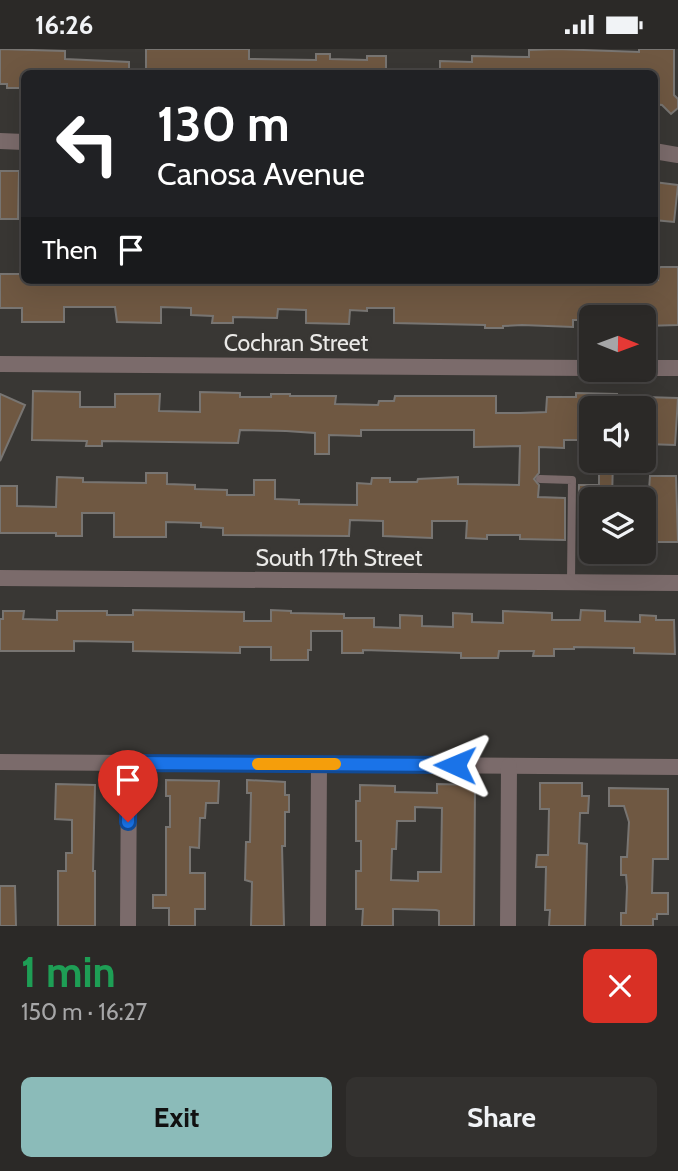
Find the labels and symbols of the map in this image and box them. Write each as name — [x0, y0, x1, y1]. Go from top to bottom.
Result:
north arrow — [579, 305, 656, 381]
street label: Cochran Street — [224, 329, 369, 357]
street label: South 17th Street — [255, 544, 423, 572]
position arrow — [418, 728, 492, 802]
pin — [98, 750, 158, 822]

